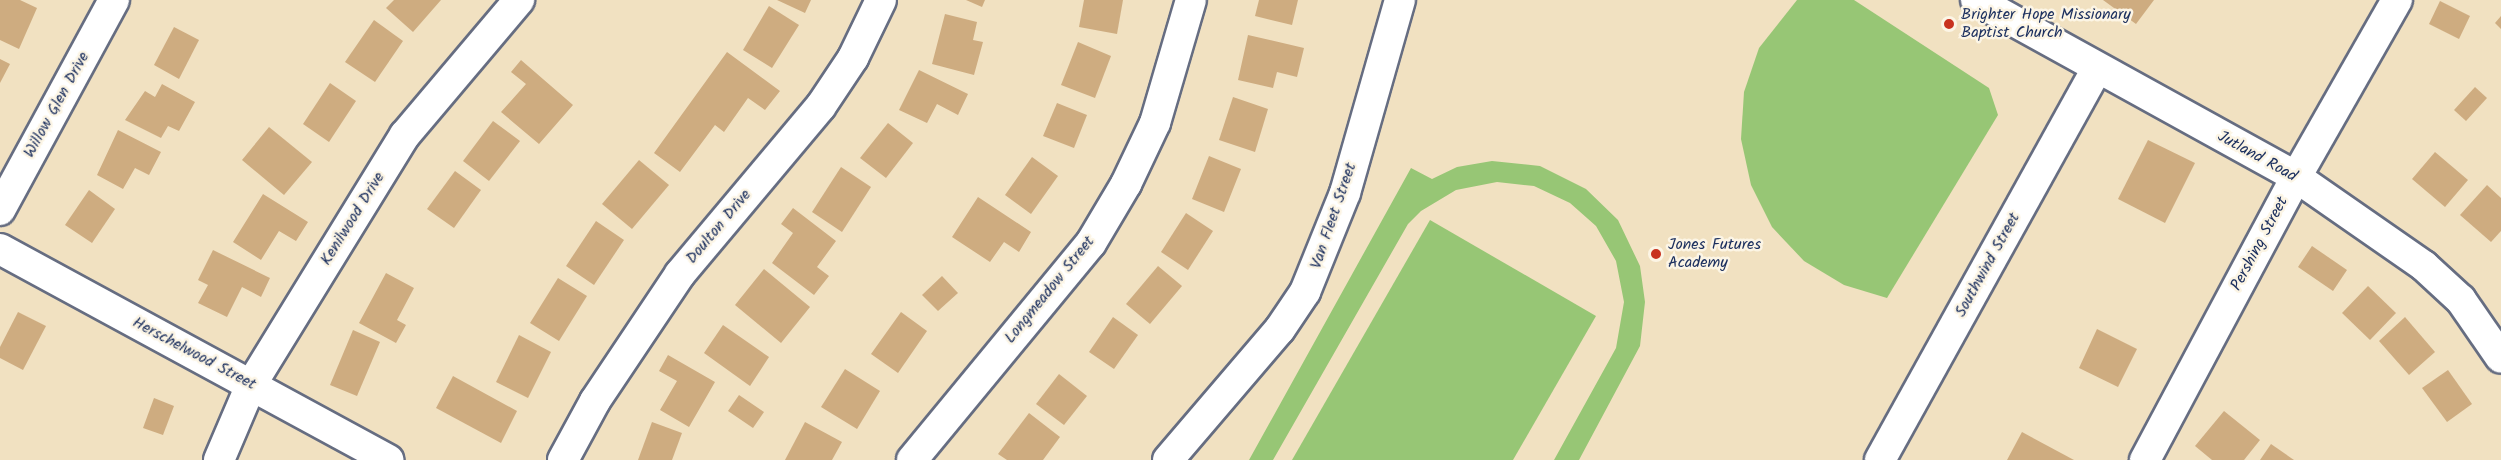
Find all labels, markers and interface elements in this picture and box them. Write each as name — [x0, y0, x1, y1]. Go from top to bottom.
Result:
place label: Brighter Hope Missionary Baptist Church — [1961, 5, 2131, 43]
marker: Brighter Hope Missionary Baptist Church — [1942, 17, 1956, 31]
street label: Willow Glen Drive — [20, 49, 94, 161]
street label: Jutland Road — [2214, 127, 2300, 187]
street label: Van Fleet Street — [1307, 160, 1361, 272]
street label: Kenilwood Drive — [317, 169, 389, 269]
street label: Doulton Drive — [682, 186, 756, 268]
street label: Pershing Street — [2227, 194, 2293, 294]
street label: Southwind Street — [1951, 209, 2025, 321]
street label: Longmeadow Street — [1001, 232, 1099, 348]
place label: Jones Futures Academy — [1668, 235, 1761, 273]
marker: Jones Futures Academy — [1649, 247, 1663, 261]
street label: Herschelwood Street — [129, 313, 259, 395]

